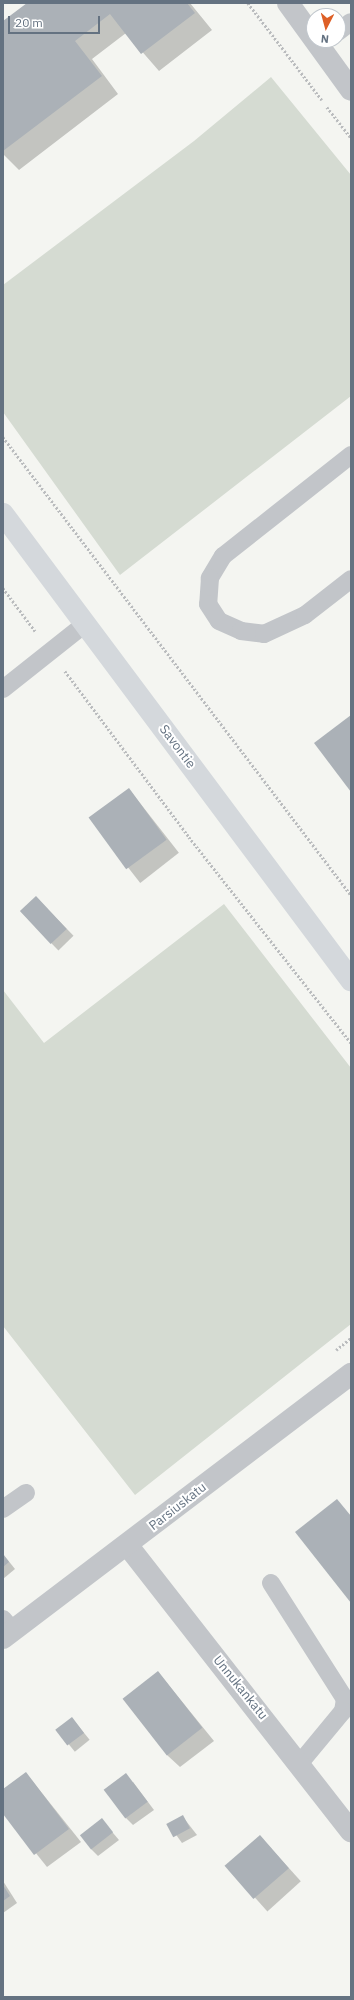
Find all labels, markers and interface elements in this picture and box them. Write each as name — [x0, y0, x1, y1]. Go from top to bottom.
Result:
scale bar — [10, 8, 102, 34]
north arrow — [306, 8, 346, 48]
text: 20 m — [15, 15, 43, 30]
text: N — [320, 32, 330, 46]
street label: Savontie — [156, 722, 198, 772]
street label: Parsiuskatu — [146, 1480, 210, 1534]
street label: Unnukankatu — [209, 1653, 271, 1723]

